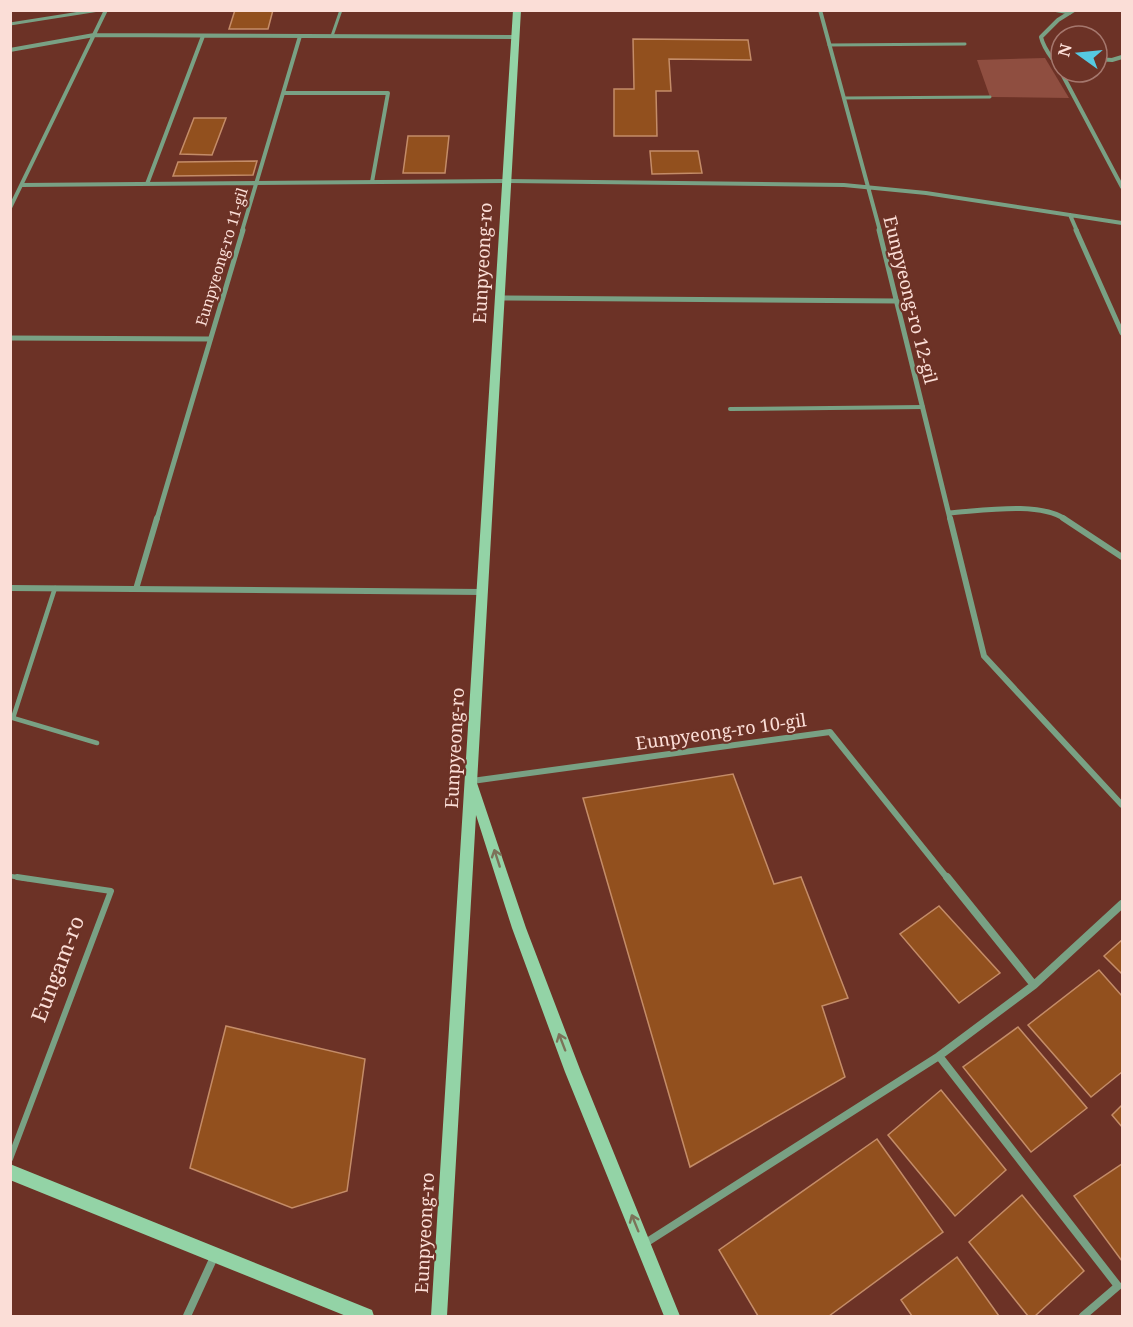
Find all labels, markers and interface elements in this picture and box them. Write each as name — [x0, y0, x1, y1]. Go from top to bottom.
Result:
north arrow — [1049, 24, 1109, 84]
text: N — [1052, 41, 1077, 59]
street label: Eunpyeong-ro 11-gil — [190, 185, 252, 328]
street label: Eunpyeong-ro — [467, 202, 497, 324]
street label: Eunpyeong-ro 12-gil — [878, 213, 944, 387]
street label: Eunpyeong-ro — [439, 687, 469, 809]
street label: Eunpyeong-ro 10-gil — [634, 707, 808, 755]
one-way arrow — [490, 849, 501, 868]
street label: Eungam-ro — [24, 912, 90, 1026]
one-way arrow — [556, 1033, 567, 1052]
street label: Eunpyeong-ro — [409, 1172, 439, 1294]
one-way arrow — [629, 1214, 640, 1233]

